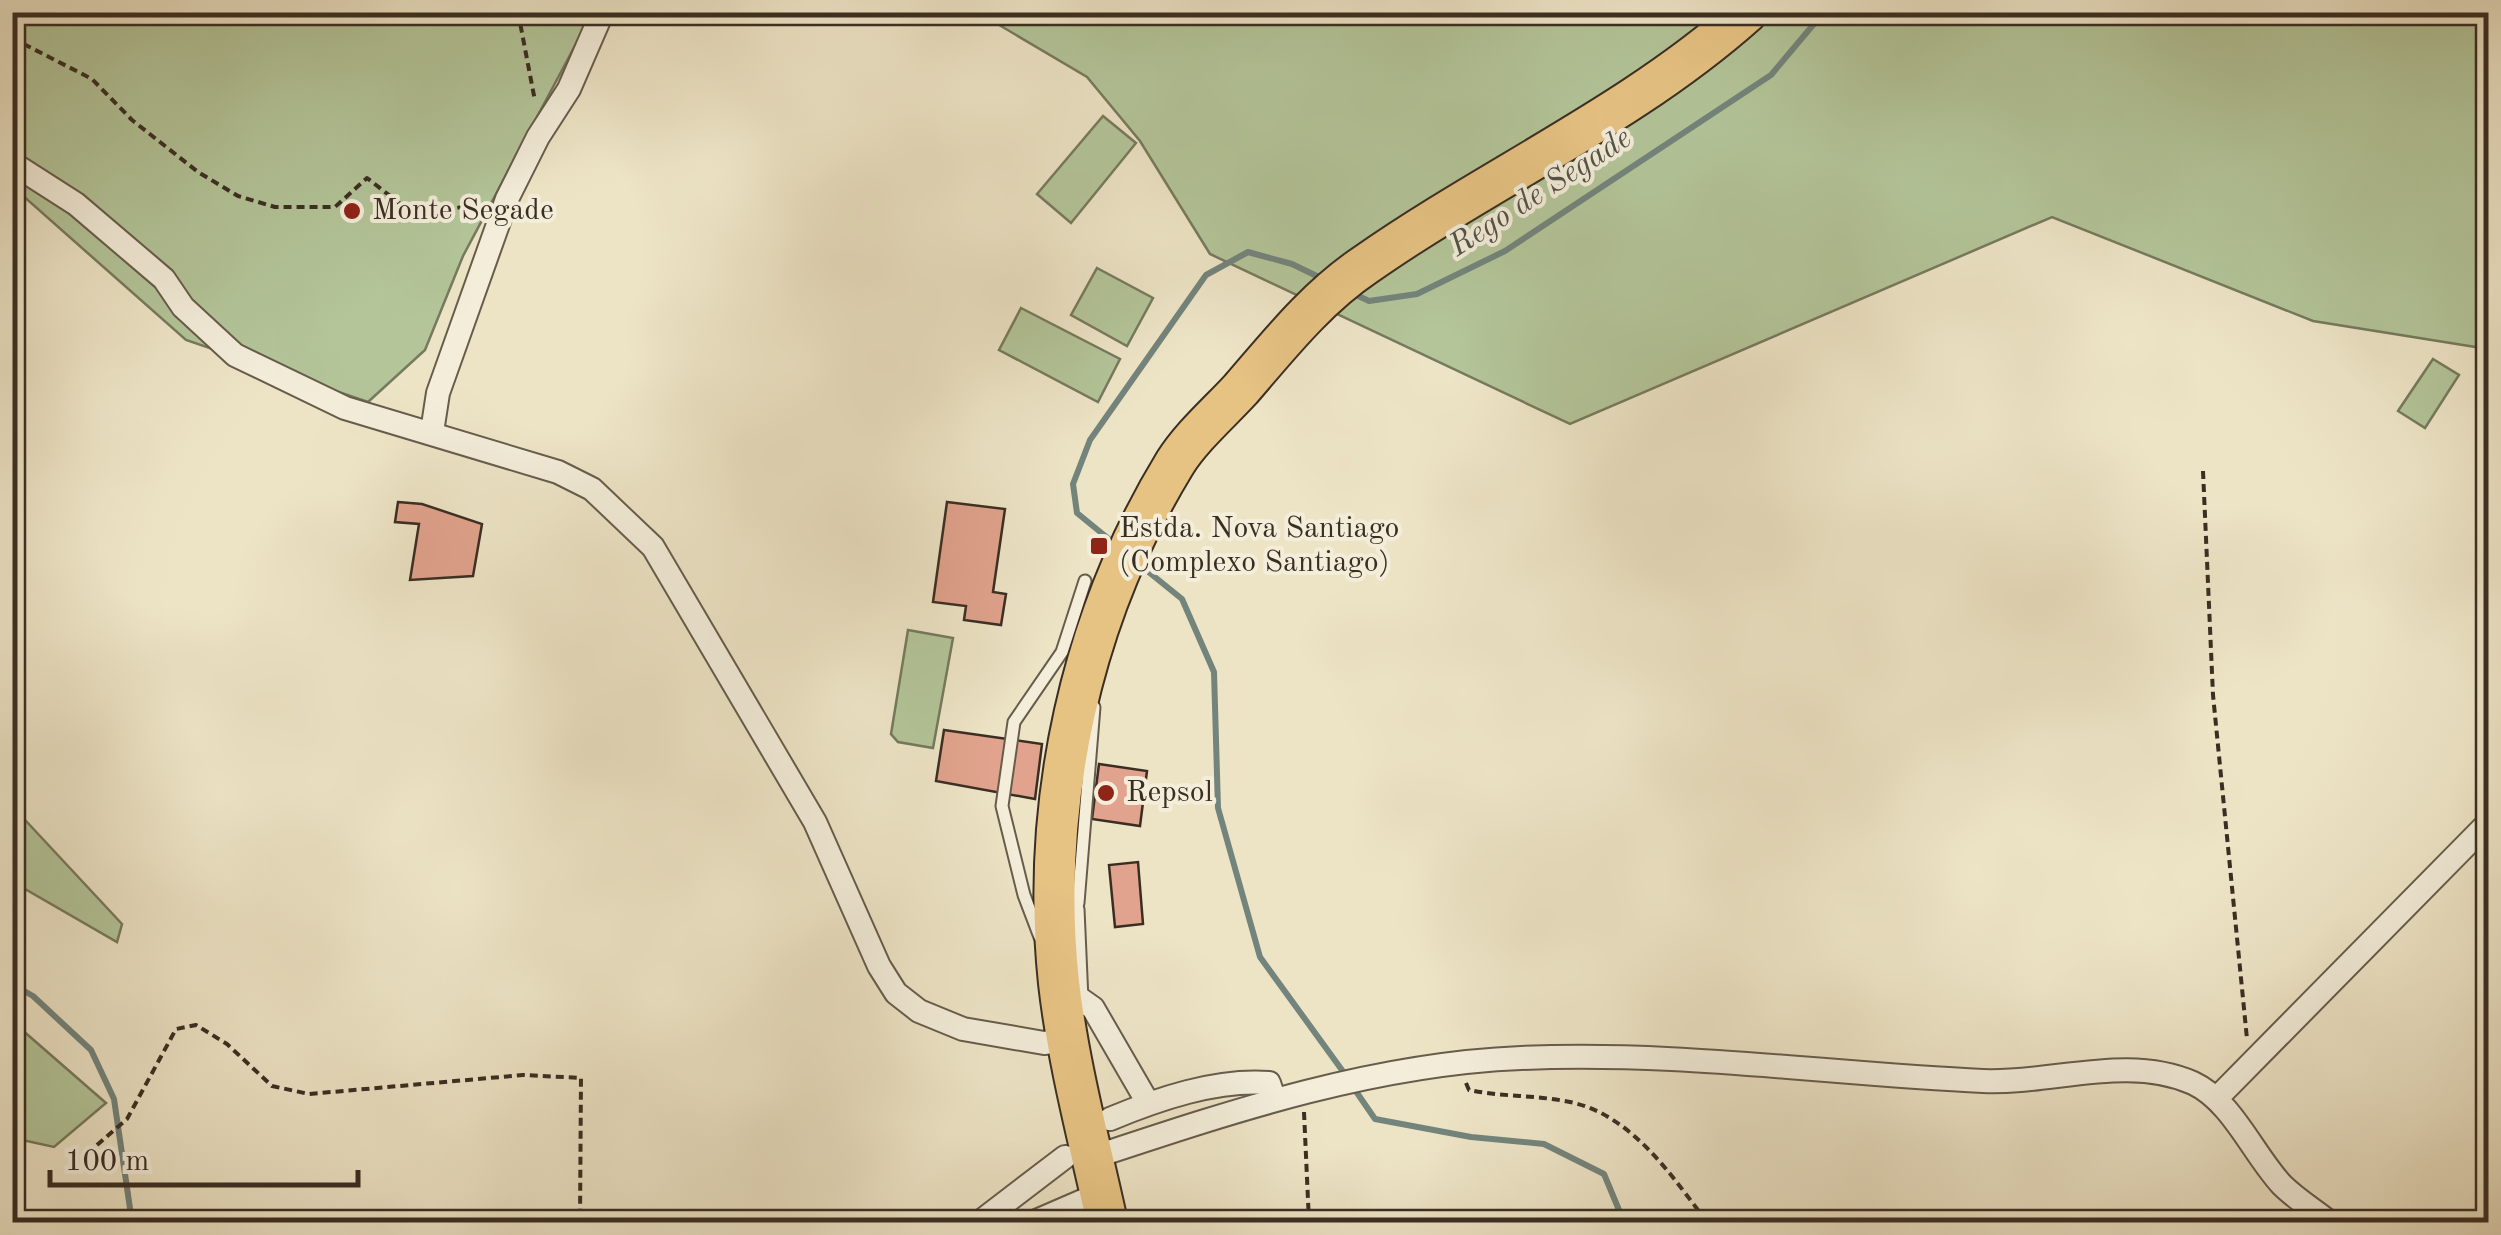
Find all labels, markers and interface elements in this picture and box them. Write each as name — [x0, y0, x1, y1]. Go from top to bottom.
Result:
water label: Rego de Segade — [1443, 122, 1638, 264]
place label: Monte Segade — [372, 196, 554, 226]
marker: Monte Segade — [341, 200, 363, 222]
place label: Estda. Nova Santiago (Complexo Santiago) — [1119, 514, 1400, 578]
marker: Estda. Nova Santiago (Complexo Santiago) — [1088, 535, 1110, 557]
place label: Repsol — [1126, 778, 1213, 808]
marker: Repsol — [1095, 782, 1117, 804]
scale bar — [50, 1125, 358, 1187]
text: 100 m — [65, 1147, 149, 1177]

